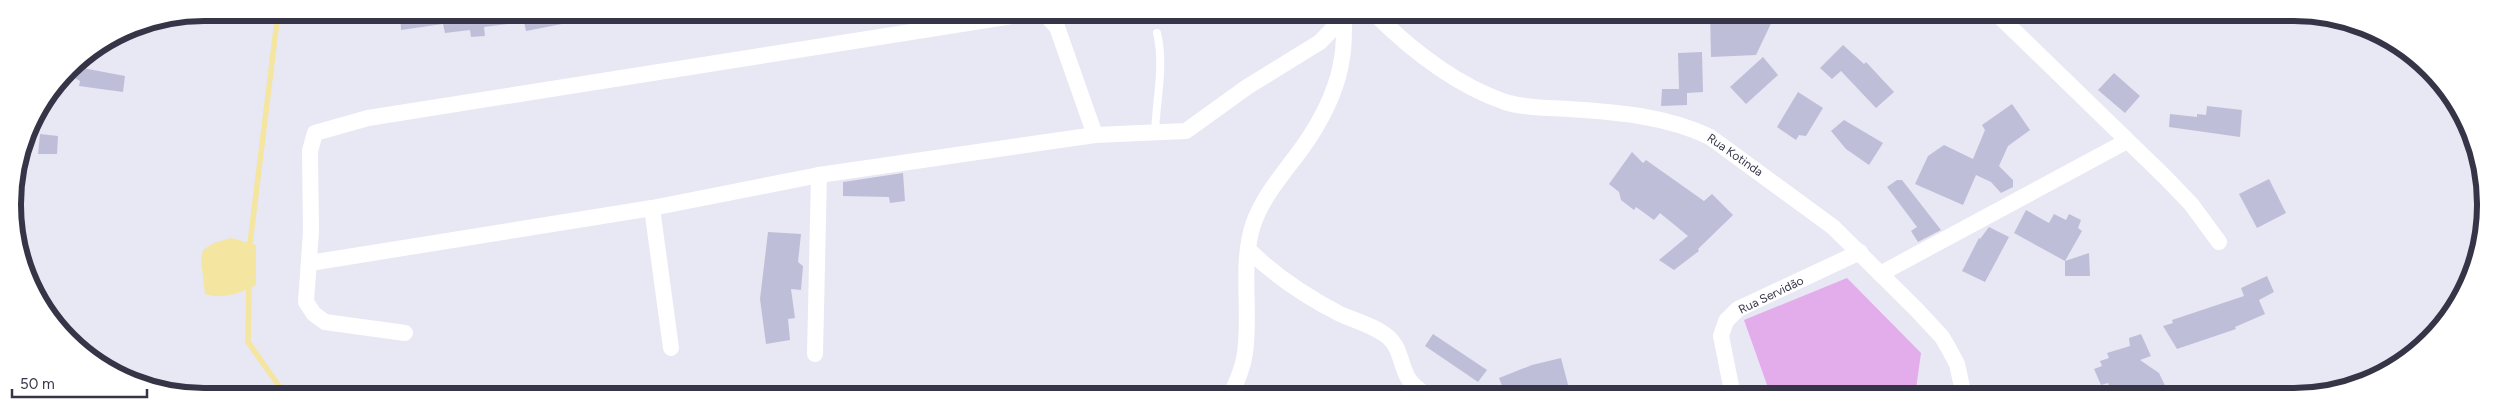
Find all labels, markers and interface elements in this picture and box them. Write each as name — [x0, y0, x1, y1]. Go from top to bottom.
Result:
street label: Rua Kotinda — [1705, 131, 1765, 179]
street label: Rua Servidão — [1736, 273, 1806, 317]
scale bar — [12, 366, 148, 398]
text: 50 m — [20, 375, 55, 393]

